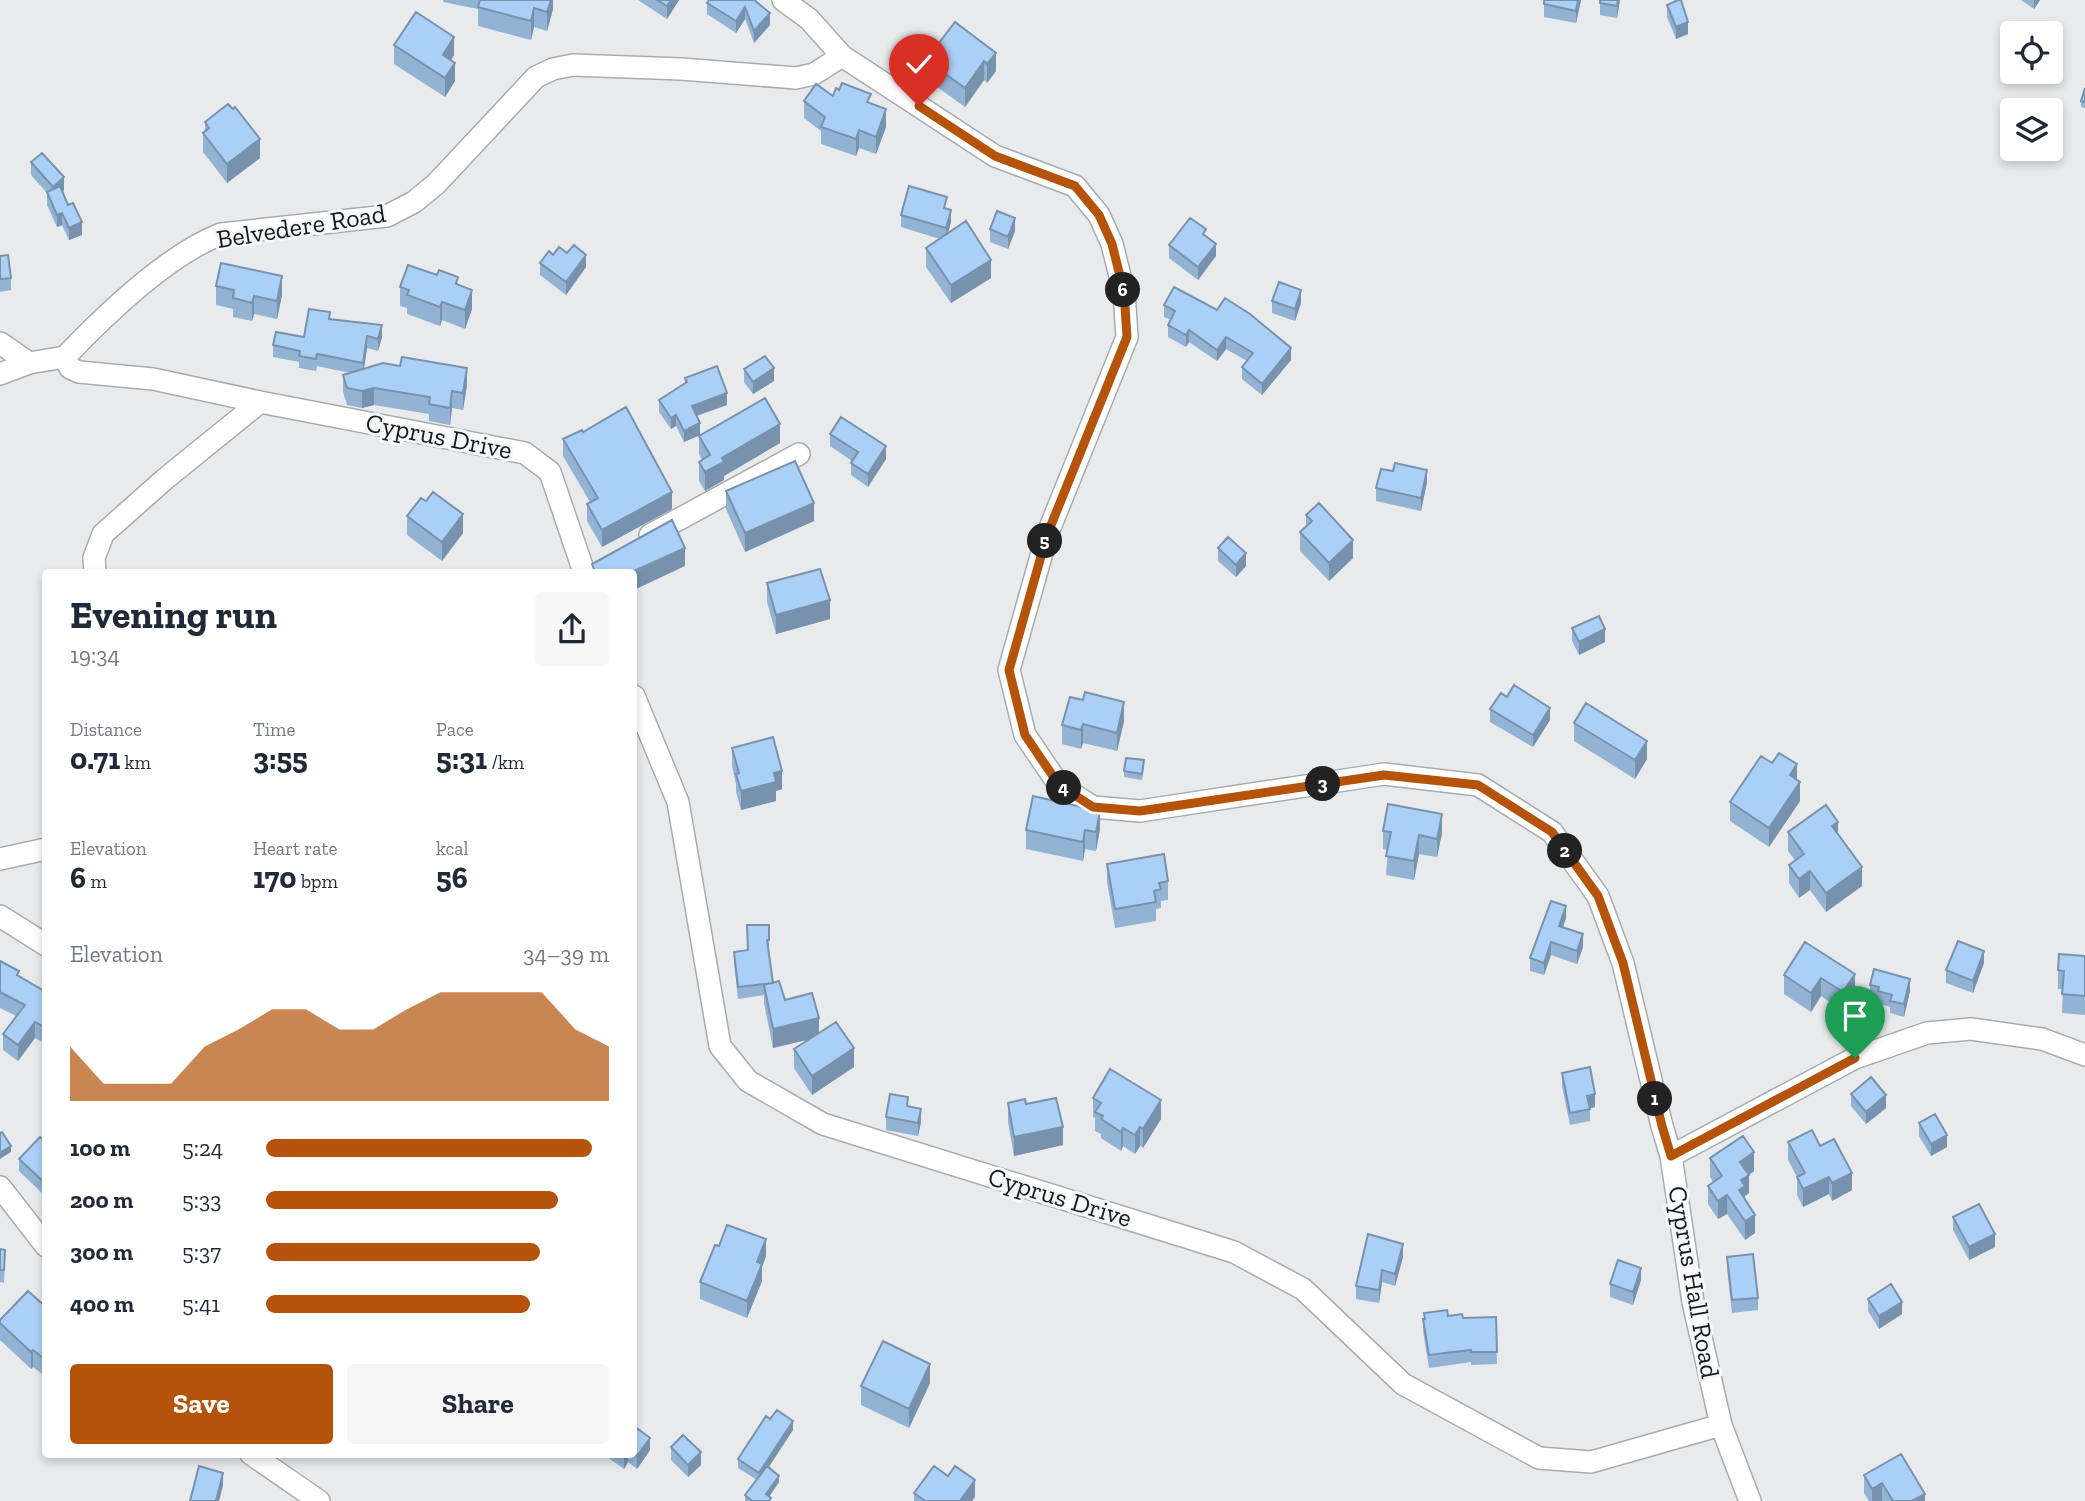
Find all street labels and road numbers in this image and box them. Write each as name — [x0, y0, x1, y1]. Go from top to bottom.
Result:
street label: Belvedere Road — [214, 197, 388, 255]
street label: Cyprus Drive — [363, 406, 515, 466]
street label: Cyprus Drive — [984, 1160, 1136, 1234]
street label: Cyprus Hall Road — [1661, 1183, 1727, 1381]

